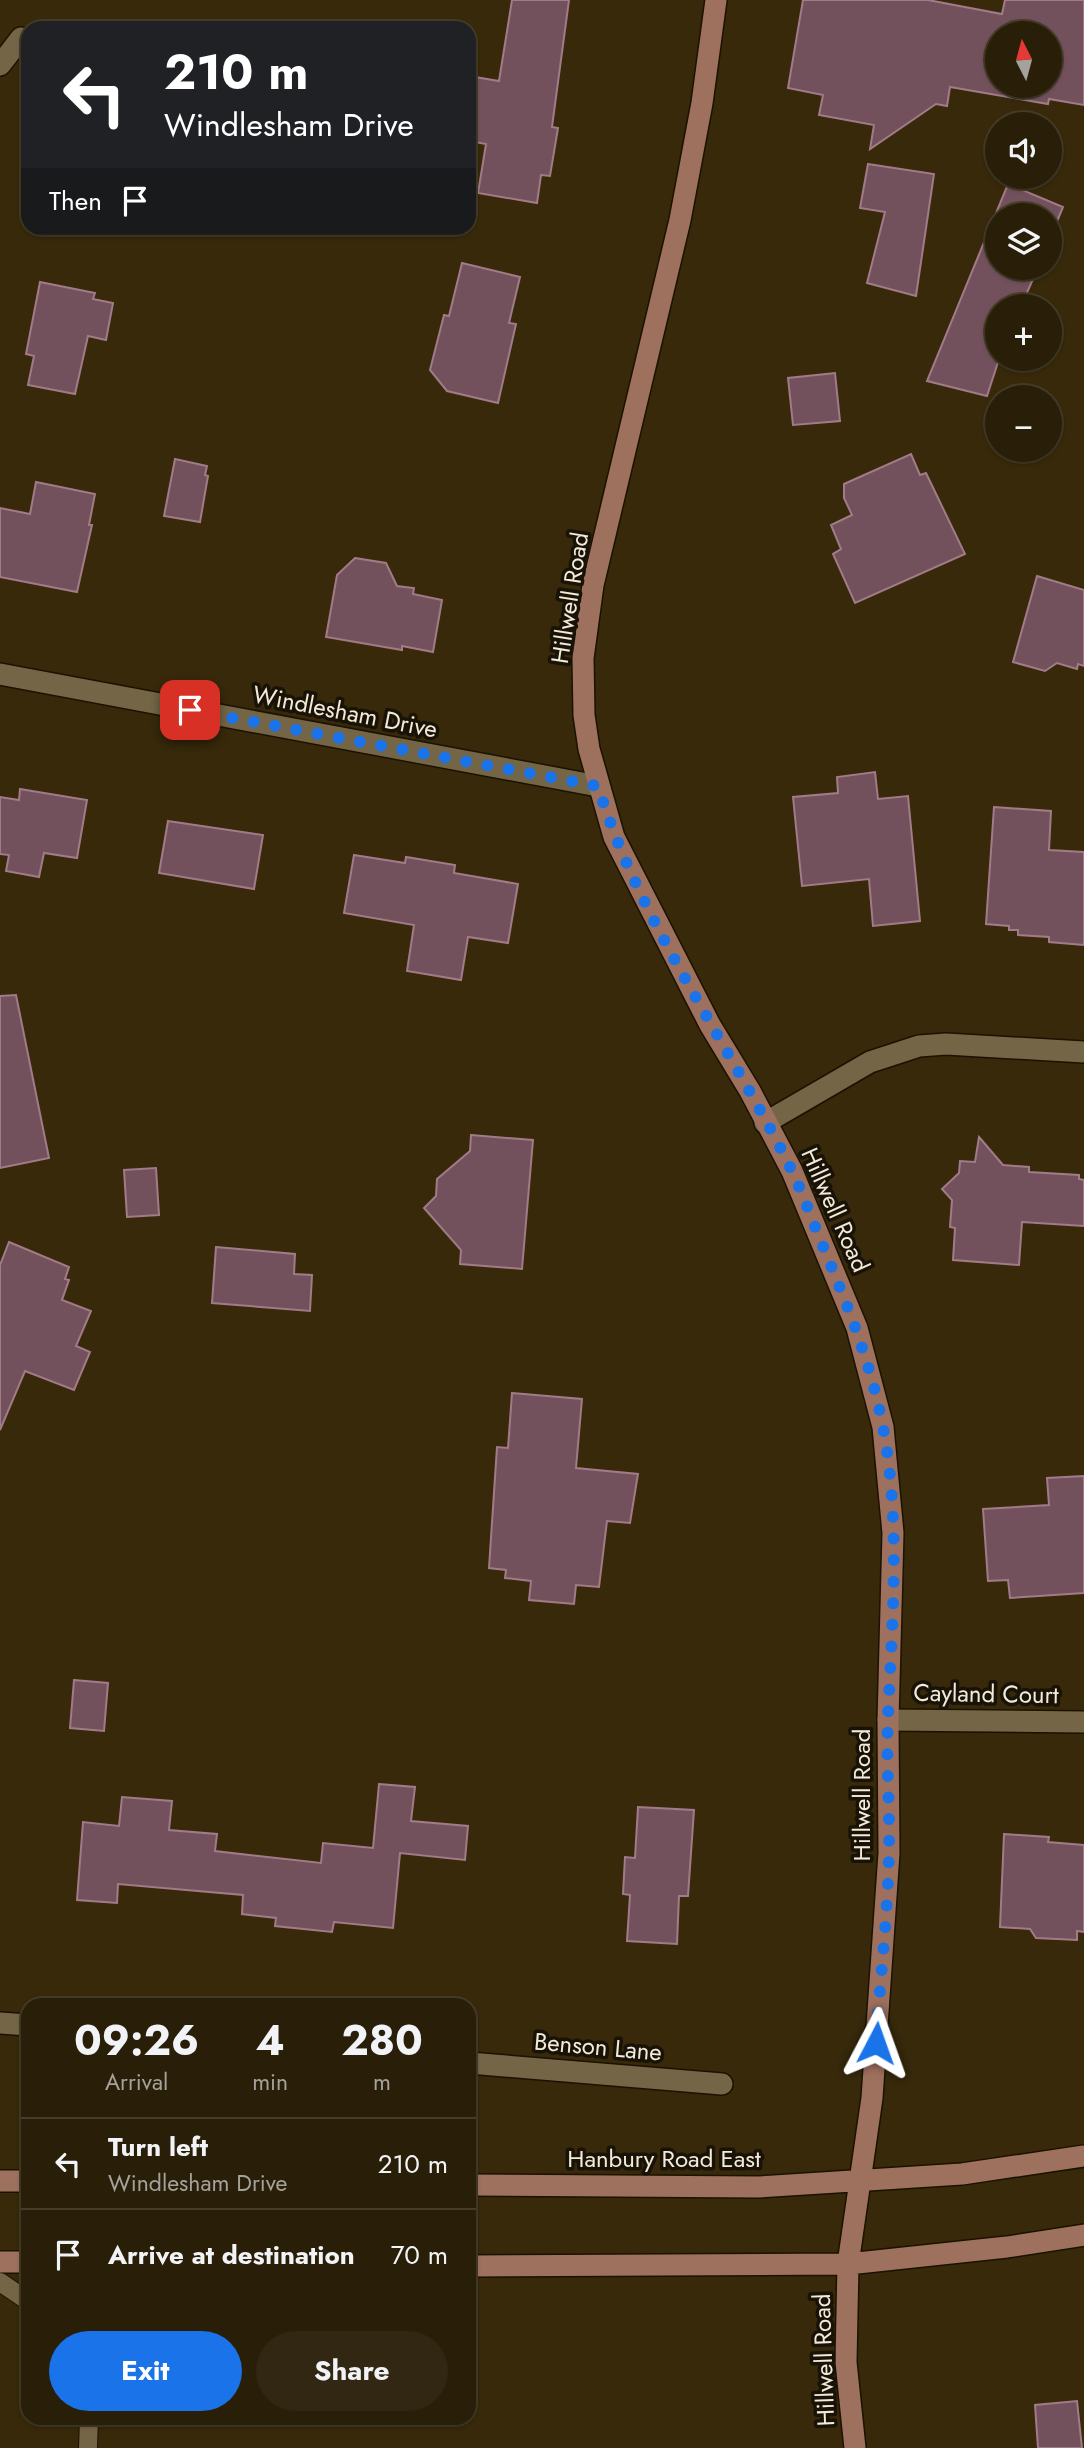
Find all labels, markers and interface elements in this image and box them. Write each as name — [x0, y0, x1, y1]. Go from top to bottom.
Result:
north arrow — [985, 21, 1062, 98]
map controls — [985, 21, 1062, 462]
text: 210 m — [164, 37, 308, 107]
icon: left — [49, 49, 140, 140]
text: Windlesham Drive — [164, 102, 414, 148]
button: sound — [985, 112, 1062, 189]
text: Then — [49, 182, 102, 220]
icon: arrive — [116, 182, 154, 220]
button: layers — [985, 203, 1062, 280]
button: + — [985, 294, 1062, 371]
button: − — [985, 385, 1062, 462]
street label: Hillwell Road — [542, 530, 597, 666]
street label: Windlesham Drive — [250, 676, 440, 747]
pin — [160, 680, 220, 740]
icon: arrive — [171, 691, 209, 729]
street label: Hillwell Road — [792, 1142, 878, 1278]
street label: Cayland Court — [913, 1675, 1059, 1712]
street label: Hillwell Road — [844, 1729, 879, 1861]
position arrow — [839, 2006, 913, 2080]
text: 09:26 — [74, 2010, 199, 2071]
text: 4 — [256, 2010, 285, 2071]
text: 280 — [341, 2010, 423, 2071]
street label: Benson Lane — [533, 2023, 663, 2070]
text: Arrival — [105, 2065, 168, 2099]
text: min — [252, 2065, 288, 2099]
text: m — [373, 2065, 391, 2099]
text: Turn left — [108, 2128, 208, 2166]
street label: Hanbury Road East — [567, 2141, 761, 2176]
icon: left — [49, 2145, 87, 2183]
text: 210 m — [378, 2145, 448, 2183]
text: Windlesham Drive — [108, 2166, 287, 2200]
icon: arrive — [49, 2236, 87, 2274]
text: Arrive at destination — [108, 2236, 355, 2274]
text: 70 m — [391, 2236, 448, 2274]
street label: Hillwell Road — [804, 2293, 843, 2427]
button: Exit — [49, 2331, 242, 2411]
button: Share — [256, 2331, 448, 2411]

